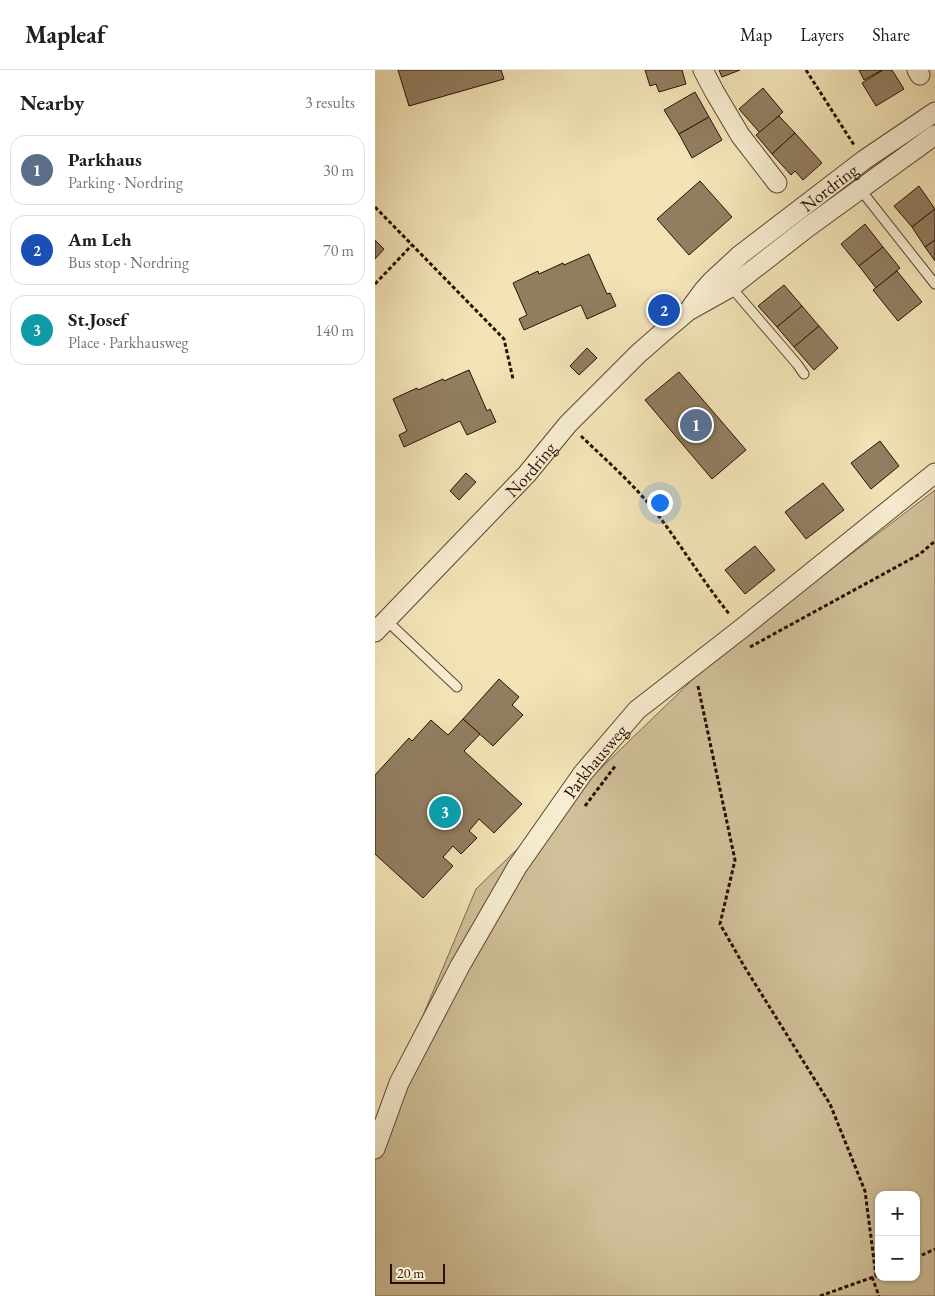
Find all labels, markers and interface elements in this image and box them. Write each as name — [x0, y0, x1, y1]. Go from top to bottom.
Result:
text: Mapleaf — [25, 19, 106, 50]
text: Map — [740, 23, 772, 46]
text: Layers — [800, 23, 844, 46]
text: Share — [872, 23, 910, 46]
text: Nearby — [20, 89, 84, 116]
text: 3 results — [305, 92, 355, 113]
text: Parkhaus — [68, 147, 142, 172]
street label: Nordring — [795, 158, 862, 216]
text: 1 — [33, 160, 41, 181]
text: 30 m — [323, 160, 354, 181]
text: Parking · Nordring — [68, 172, 183, 193]
text: Am Leh — [68, 227, 132, 252]
text: 2 — [33, 240, 41, 261]
text: 70 m — [323, 240, 354, 261]
text: Bus stop · Nordring — [68, 252, 189, 273]
pin: 2 — [648, 291, 680, 329]
text: St.Josef — [68, 307, 127, 332]
text: 3 — [33, 320, 41, 341]
text: 140 m — [315, 320, 354, 341]
text: Place · Parkhausweg — [68, 332, 188, 353]
pin: 1 — [680, 406, 712, 444]
street label: Nordring — [500, 437, 561, 502]
your location — [647, 490, 673, 516]
street label: Parkhausweg — [558, 719, 632, 802]
pin: 3 — [429, 793, 461, 831]
map controls — [875, 1191, 920, 1281]
button: + — [875, 1191, 920, 1236]
button: − — [875, 1236, 920, 1281]
scale bar — [390, 1261, 445, 1284]
text: 20 m — [397, 1264, 424, 1282]

